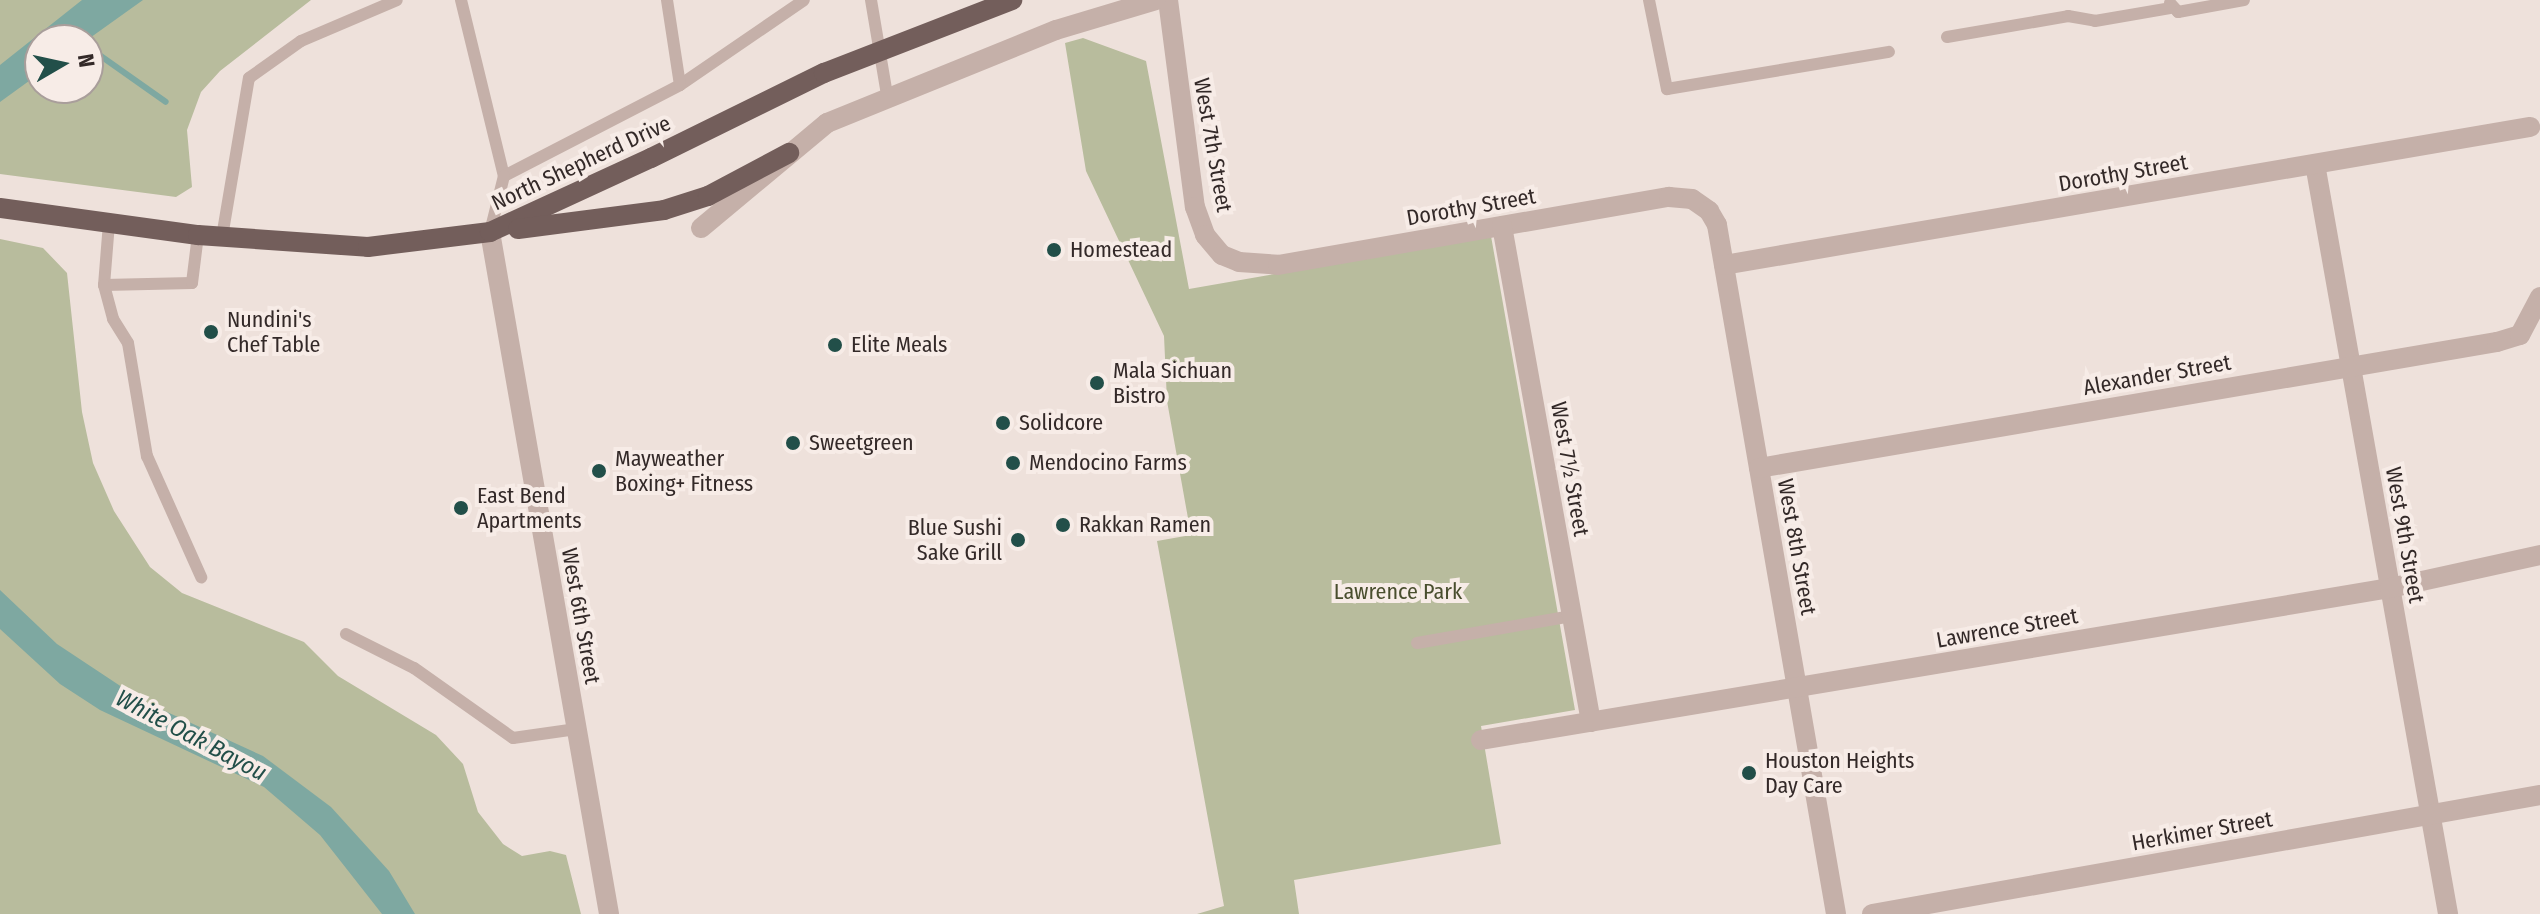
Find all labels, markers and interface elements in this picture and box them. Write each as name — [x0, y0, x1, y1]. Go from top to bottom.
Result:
north arrow — [24, 24, 104, 104]
text: N — [72, 52, 101, 69]
street label: West 7th Street — [1188, 76, 1238, 214]
street label: North Shepherd Drive — [487, 110, 675, 216]
street label: Dorothy Street — [2056, 149, 2190, 197]
street label: Dorothy Street — [1404, 183, 1538, 231]
place label: Homestead — [1070, 237, 1172, 263]
marker: Homestead — [1045, 241, 1063, 259]
place label: Nundini's Chef Table — [227, 306, 320, 358]
marker: Nundini's Chef Table — [202, 323, 220, 341]
place label: Elite Meals — [851, 332, 947, 358]
marker: Elite Meals — [826, 336, 844, 354]
street label: Alexander Street — [2081, 349, 2233, 401]
place label: Mala Sichuan Bistro — [1113, 357, 1232, 408]
marker: Mala Sichuan Bistro — [1088, 374, 1106, 392]
street label: West 7½ Street — [1545, 400, 1595, 538]
place label: Solidcore — [1019, 410, 1103, 436]
marker: Solidcore — [994, 414, 1012, 432]
place label: Sweetgreen — [809, 430, 914, 456]
marker: Sweetgreen — [784, 434, 802, 452]
place label: Mayweather Boxing+ Fitness — [615, 445, 753, 496]
place label: Mendocino Farms — [1029, 450, 1187, 476]
marker: Mendocino Farms — [1004, 454, 1022, 472]
marker: Mayweather Boxing+ Fitness — [590, 462, 608, 480]
street label: West 9th Street — [2380, 465, 2430, 605]
street label: West 8th Street — [1772, 477, 1822, 617]
place label: East Bend Apartments — [477, 482, 582, 534]
marker: East Bend Apartments — [452, 499, 470, 517]
place label: Rakkan Ramen — [1079, 512, 1211, 538]
place label: Blue Sushi Sake Grill — [908, 514, 1002, 566]
marker: Rakkan Ramen — [1054, 516, 1072, 534]
marker: Blue Sushi Sake Grill — [1009, 531, 1027, 549]
street label: West 6th Street — [556, 546, 606, 686]
park label: Lawrence Park — [1334, 579, 1462, 605]
street label: Lawrence Street — [1934, 603, 2080, 653]
water label: White Oak Bayou — [111, 684, 271, 788]
place label: Houston Heights Day Care — [1765, 747, 1914, 798]
marker: Houston Heights Day Care — [1740, 764, 1758, 782]
street label: Herkimer Street — [2130, 806, 2274, 856]

